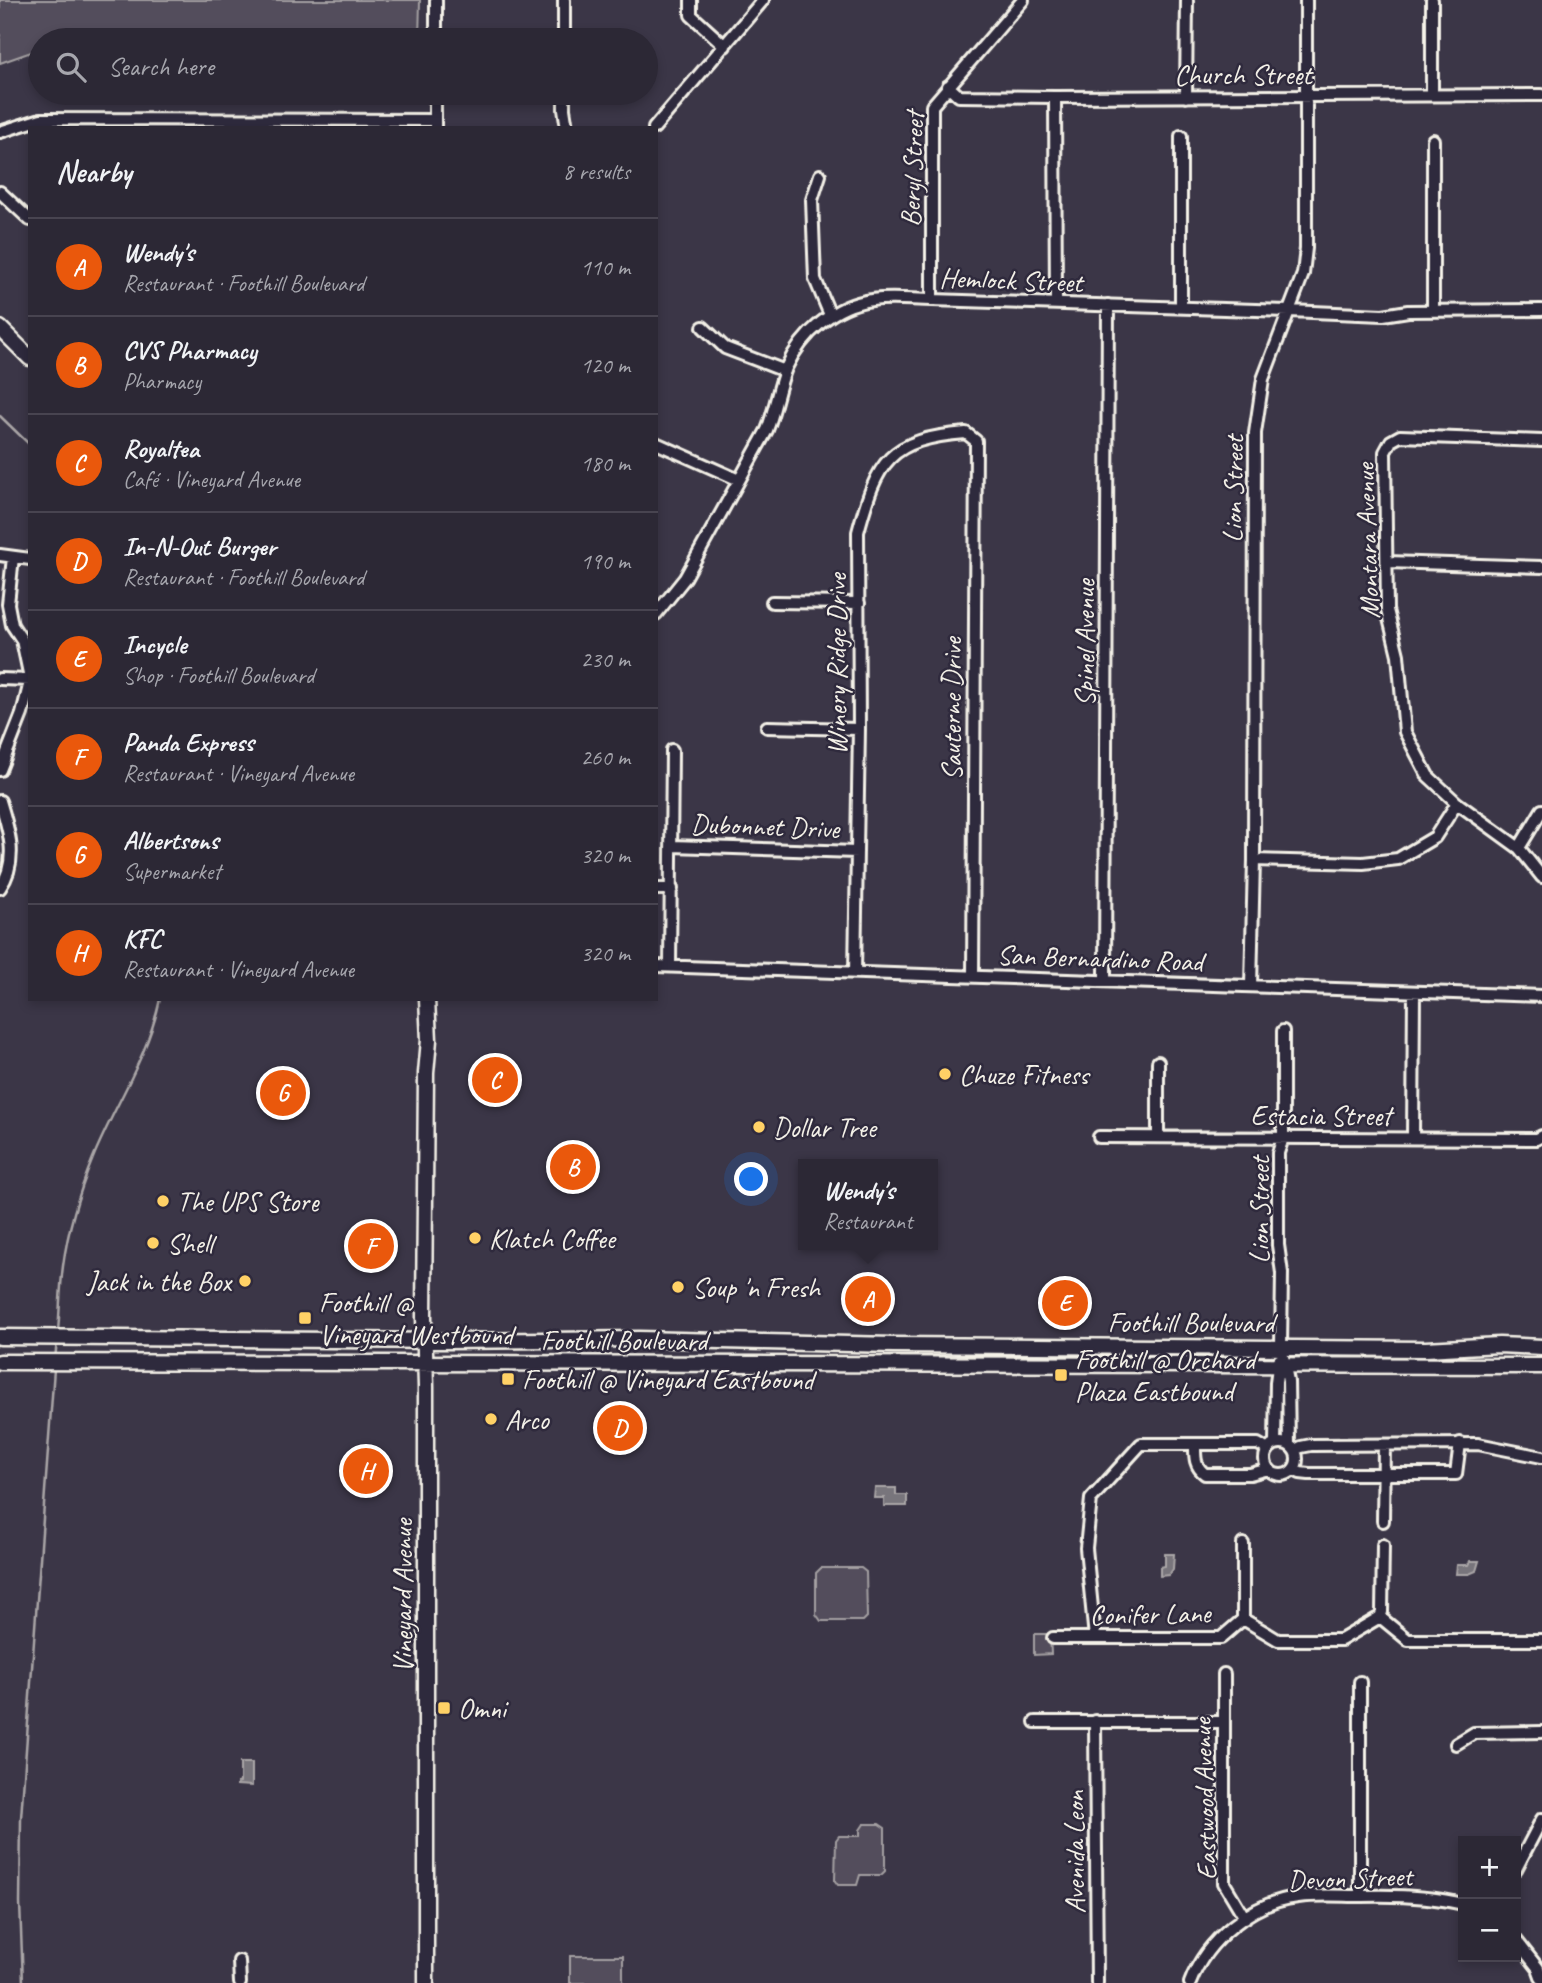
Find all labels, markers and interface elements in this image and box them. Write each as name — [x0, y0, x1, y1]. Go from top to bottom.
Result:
search box — [28, 28, 658, 105]
icon: search — [52, 48, 90, 86]
text: Search here — [108, 50, 214, 83]
street label: Church Street — [1174, 57, 1314, 92]
street label: Beryl Street — [892, 107, 932, 227]
text: Nearby — [56, 153, 132, 191]
text: 8 results — [563, 157, 630, 186]
text: Wendy's — [123, 236, 194, 269]
text: A — [73, 253, 85, 282]
text: 110 m — [581, 253, 630, 282]
street label: Hemlock Street — [939, 260, 1086, 300]
text: Restaurant · Foothill Boulevard — [123, 269, 364, 298]
text: CVS Pharmacy — [123, 334, 257, 367]
text: B — [73, 351, 85, 380]
text: 120 m — [581, 351, 630, 380]
text: Pharmacy — [123, 367, 201, 396]
text: Royaltea — [123, 432, 199, 465]
street label: Lion Street — [1215, 432, 1251, 543]
text: C — [74, 449, 84, 478]
text: 180 m — [581, 449, 630, 478]
street label: Montara Avenue — [1347, 461, 1387, 619]
text: Café · Vineyard Avenue — [123, 465, 300, 494]
text: In-N-Out Burger — [123, 530, 276, 563]
text: D — [72, 547, 86, 576]
text: 190 m — [581, 547, 630, 576]
text: Restaurant · Foothill Boulevard — [123, 563, 364, 592]
street label: Winery Ridge Drive — [819, 571, 854, 755]
street label: Spinel Avenue — [1067, 578, 1102, 706]
text: Incycle — [123, 628, 186, 661]
street label: Sauterne Drive — [934, 636, 969, 781]
text: E — [73, 645, 85, 674]
text: 230 m — [581, 645, 630, 674]
text: Shop · Foothill Boulevard — [123, 661, 314, 690]
text: Panda Express — [123, 726, 254, 759]
text: F — [74, 743, 84, 772]
text: 260 m — [581, 743, 630, 772]
text: Restaurant · Vineyard Avenue — [123, 759, 354, 788]
street label: Dubonnet Drive — [690, 806, 842, 846]
text: Albertsons — [123, 824, 219, 857]
text: G — [73, 841, 85, 870]
text: 320 m — [581, 841, 630, 870]
text: Supermarket — [123, 857, 221, 886]
text: KFC — [123, 922, 162, 955]
street label: San Bernardino Road — [996, 937, 1208, 979]
text: H — [72, 939, 86, 968]
text: 320 m — [581, 939, 630, 968]
text: Restaurant · Vineyard Avenue — [123, 955, 354, 984]
pin: C — [472, 1054, 518, 1106]
place label: Chuze Fitness — [959, 1057, 1091, 1092]
marker: Chuze Fitness — [937, 1066, 953, 1082]
pin: G — [260, 1067, 306, 1119]
street label: Estacia Street — [1251, 1098, 1395, 1133]
place label: Dollar Tree — [773, 1110, 878, 1145]
marker: Dollar Tree — [751, 1119, 767, 1135]
pin: B — [550, 1141, 596, 1193]
street label: Lion Street — [1242, 1154, 1277, 1264]
popup — [798, 1159, 938, 1250]
your location — [734, 1162, 768, 1196]
text: Wendy's — [823, 1174, 895, 1207]
place label: The UPS Store — [177, 1184, 320, 1219]
marker: The UPS Store — [155, 1193, 171, 1209]
text: Restaurant — [823, 1207, 913, 1236]
pin: F — [348, 1220, 394, 1272]
place label: Klatch Coffee — [489, 1221, 617, 1256]
place label: Shell — [167, 1226, 218, 1261]
marker: Klatch Coffee — [467, 1230, 483, 1246]
marker: Shell — [145, 1235, 161, 1251]
place label: Jack in the Box — [85, 1264, 233, 1299]
place label: Soup 'n Fresh — [692, 1270, 822, 1305]
marker: Jack in the Box — [237, 1273, 253, 1289]
pin: A — [845, 1273, 891, 1325]
pin: E — [1042, 1277, 1088, 1329]
marker: Soup 'n Fresh — [670, 1279, 686, 1295]
place label: Foothill @ Vineyard Westbound — [319, 1285, 517, 1352]
street label: Foothill Boulevard — [1108, 1305, 1278, 1340]
marker: Foothill @ Vineyard Westbound — [297, 1310, 313, 1326]
street label: Foothill Boulevard — [541, 1323, 711, 1358]
place label: Foothill @ Orchard Plaza Eastbound — [1075, 1342, 1259, 1409]
place label: Foothill @ Vineyard Eastbound — [522, 1362, 818, 1397]
marker: Foothill @ Orchard Plaza Eastbound — [1053, 1367, 1069, 1383]
marker: Foothill @ Vineyard Eastbound — [500, 1371, 516, 1387]
place label: Arco — [505, 1402, 551, 1437]
pin: D — [597, 1402, 643, 1454]
marker: Arco — [483, 1411, 499, 1427]
pin: H — [343, 1445, 389, 1497]
street label: Vineyard Avenue — [385, 1517, 420, 1673]
street label: Conifer Lane — [1089, 1595, 1213, 1633]
place label: Omni — [458, 1691, 510, 1726]
marker: Omni — [436, 1700, 452, 1716]
street label: Eastwood Avenue — [1184, 1715, 1224, 1881]
street label: Avenida Leon — [1057, 1789, 1092, 1913]
map controls — [1458, 1836, 1521, 1962]
button: + — [1458, 1836, 1521, 1899]
street label: Devon Street — [1287, 1858, 1416, 1898]
button: − — [1458, 1899, 1521, 1962]

